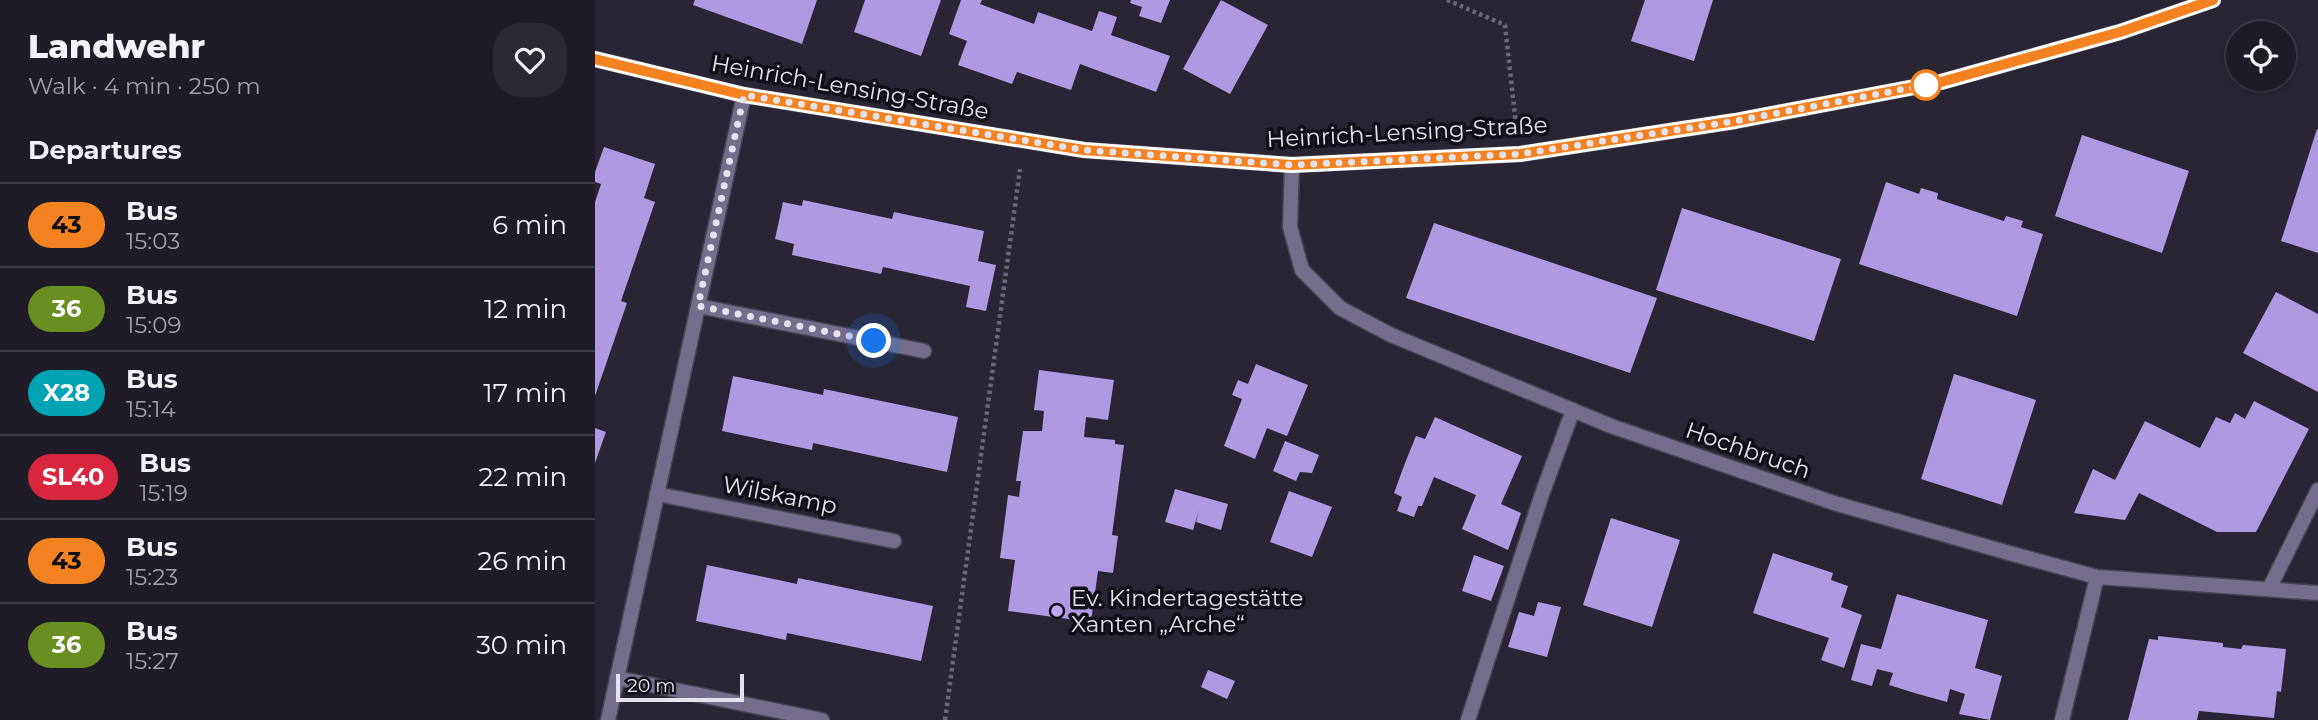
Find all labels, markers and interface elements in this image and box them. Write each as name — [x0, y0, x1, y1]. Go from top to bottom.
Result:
map controls — [2226, 21, 2296, 91]
button: locate — [2226, 21, 2296, 91]
button: heart — [493, 23, 567, 97]
text: Landwehr — [28, 26, 205, 66]
street label: Heinrich-Lensing-Straße — [709, 49, 991, 125]
unlabelled marker — [1911, 70, 1941, 100]
text: Walk · 4 min · 250 m — [28, 72, 261, 100]
street label: Heinrich-Lensing-Straße — [1266, 111, 1548, 153]
text: Departures — [28, 134, 182, 166]
text: Bus — [126, 195, 178, 227]
text: 6 min — [492, 209, 567, 241]
text: 43 — [51, 210, 82, 239]
text: 15:03 — [126, 227, 180, 255]
text: Bus — [126, 279, 178, 311]
text: 12 min — [484, 293, 567, 325]
text: 36 — [52, 294, 81, 323]
text: 15:09 — [126, 311, 181, 339]
your location — [856, 323, 891, 358]
text: Bus — [126, 363, 178, 395]
text: 17 min — [483, 377, 567, 409]
text: X28 — [43, 378, 90, 407]
text: 15:14 — [126, 395, 176, 423]
street label: Hochbruch — [1682, 416, 1814, 484]
text: Bus — [139, 447, 191, 479]
text: 22 min — [478, 461, 567, 493]
text: SL40 — [42, 462, 104, 491]
street label: Wilskamp — [720, 470, 840, 520]
text: 15:19 — [139, 479, 188, 507]
text: Bus — [126, 531, 178, 563]
text: 26 min — [477, 545, 567, 577]
text: 43 — [51, 546, 82, 575]
text: 15:23 — [126, 563, 178, 591]
place label: Ev. Kindertagestätte Xanten „Arche“ — [1071, 584, 1303, 638]
marker: Ev. Kindertagestätte Xanten „Arche“ — [1049, 603, 1065, 619]
text: Bus — [126, 615, 178, 647]
text: 30 min — [476, 629, 567, 661]
text: 36 — [52, 630, 81, 659]
text: 15:27 — [126, 647, 179, 675]
scale bar — [616, 671, 744, 703]
text: 20 m — [627, 674, 675, 697]

